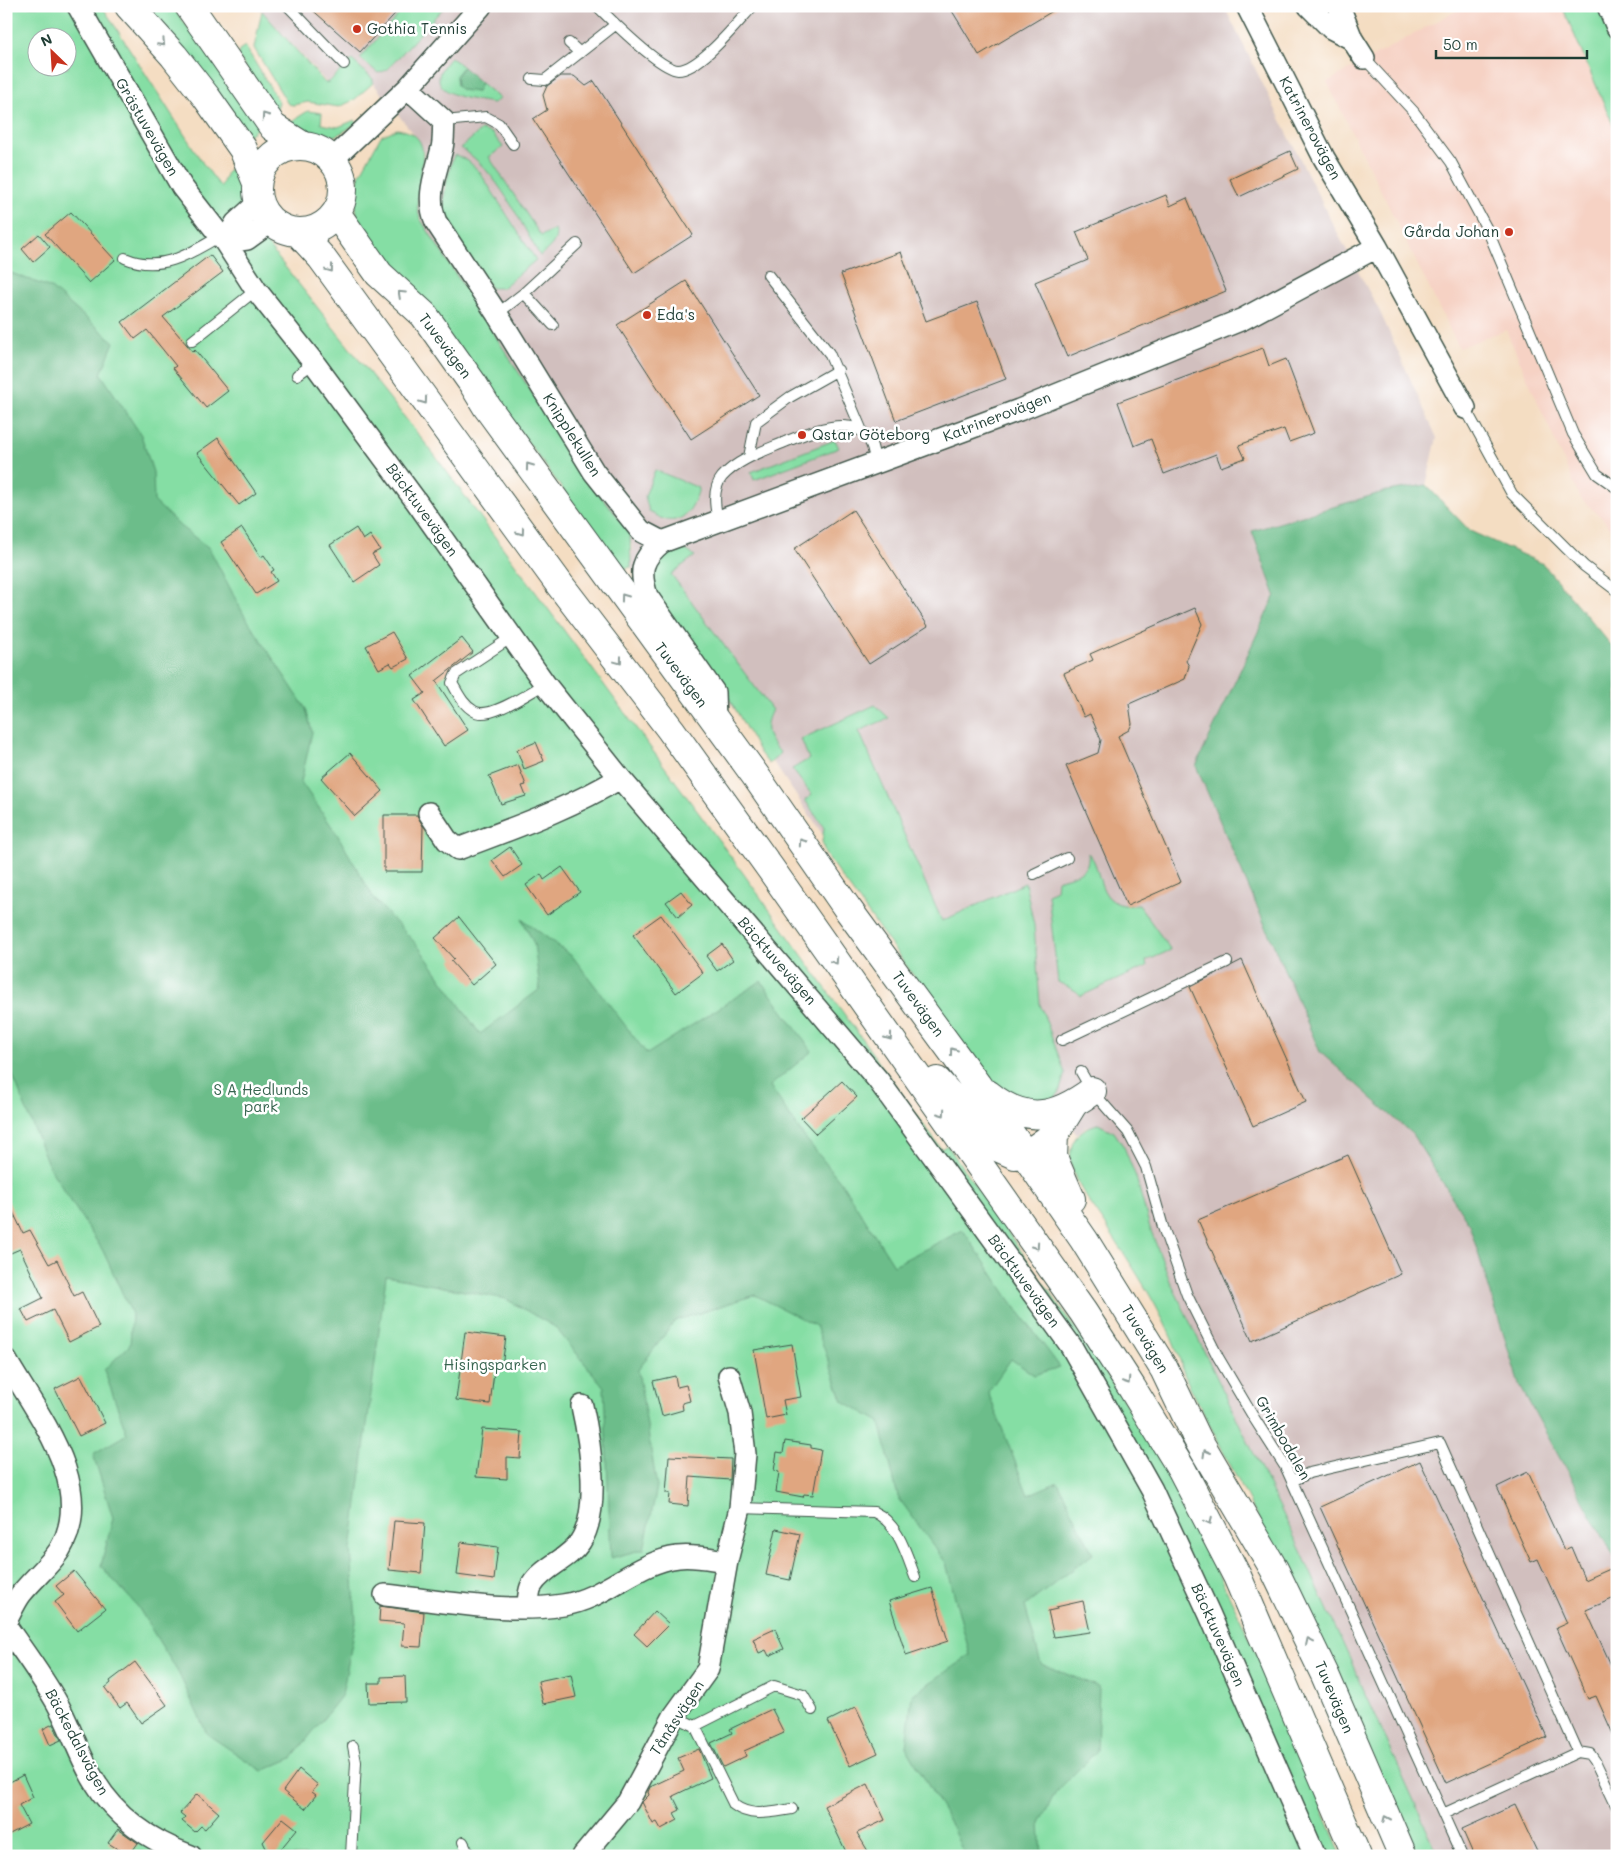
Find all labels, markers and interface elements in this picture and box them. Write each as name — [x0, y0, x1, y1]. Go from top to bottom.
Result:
place label: Gothia Tennis — [367, 18, 467, 38]
marker: Gothia Tennis — [351, 23, 363, 35]
north arrow — [28, 28, 78, 78]
scale bar — [1436, 28, 1587, 60]
text: N — [37, 29, 55, 51]
text: 50 m — [1443, 34, 1478, 54]
one-way arrow — [156, 37, 165, 46]
street label: Katrinerovägen — [1275, 72, 1347, 183]
street label: Grästuvevägen — [112, 74, 184, 179]
one-way arrow — [262, 112, 271, 122]
place label: Gårda Johan — [1404, 221, 1499, 241]
marker: Gårda Johan — [1503, 226, 1515, 238]
one-way arrow — [324, 263, 332, 272]
one-way arrow — [397, 291, 406, 300]
place label: Eda's — [657, 304, 695, 324]
street label: Tuvevägen — [415, 309, 477, 382]
marker: Eda's — [641, 309, 653, 321]
street label: Katrinerovägen — [940, 386, 1054, 446]
street label: Knipplekullen — [539, 389, 606, 480]
one-way arrow — [419, 395, 427, 404]
place label: Qstar Göteborg — [812, 424, 930, 444]
marker: Qstar Göteborg — [796, 429, 808, 441]
street label: Bäcktuvevägen — [382, 459, 463, 560]
one-way arrow — [526, 462, 535, 471]
one-way arrow — [515, 526, 524, 536]
one-way arrow — [622, 594, 630, 603]
street label: Tuvevägen — [651, 638, 713, 711]
one-way arrow — [613, 655, 621, 664]
one-way arrow — [799, 839, 808, 848]
street label: Bäcktuvevägen — [734, 912, 822, 1009]
one-way arrow — [829, 955, 838, 965]
street label: Tuvevägen — [888, 966, 949, 1040]
one-way arrow — [883, 1031, 891, 1040]
one-way arrow — [950, 1048, 958, 1057]
park label: S A Hedlunds park — [214, 1079, 309, 1116]
one-way arrow — [936, 1108, 945, 1117]
street label: Bäcktuvevägen — [984, 1230, 1065, 1331]
one-way arrow — [1030, 1240, 1039, 1250]
street label: Tuvevägen — [1118, 1300, 1174, 1377]
park label: Hisingsparken — [443, 1354, 547, 1374]
one-way arrow — [1121, 1375, 1131, 1384]
street label: Grimbodalen — [1252, 1392, 1316, 1483]
one-way arrow — [1202, 1450, 1212, 1459]
one-way arrow — [1203, 1516, 1213, 1525]
street label: Bäcktuvevägen — [1187, 1580, 1251, 1689]
one-way arrow — [1306, 1638, 1316, 1647]
street label: Tuvevägen — [1311, 1657, 1359, 1736]
street label: Tånåsvägen — [644, 1676, 708, 1759]
street label: Bäckedalsvägen — [41, 1685, 114, 1798]
one-way arrow — [1382, 1815, 1393, 1824]

